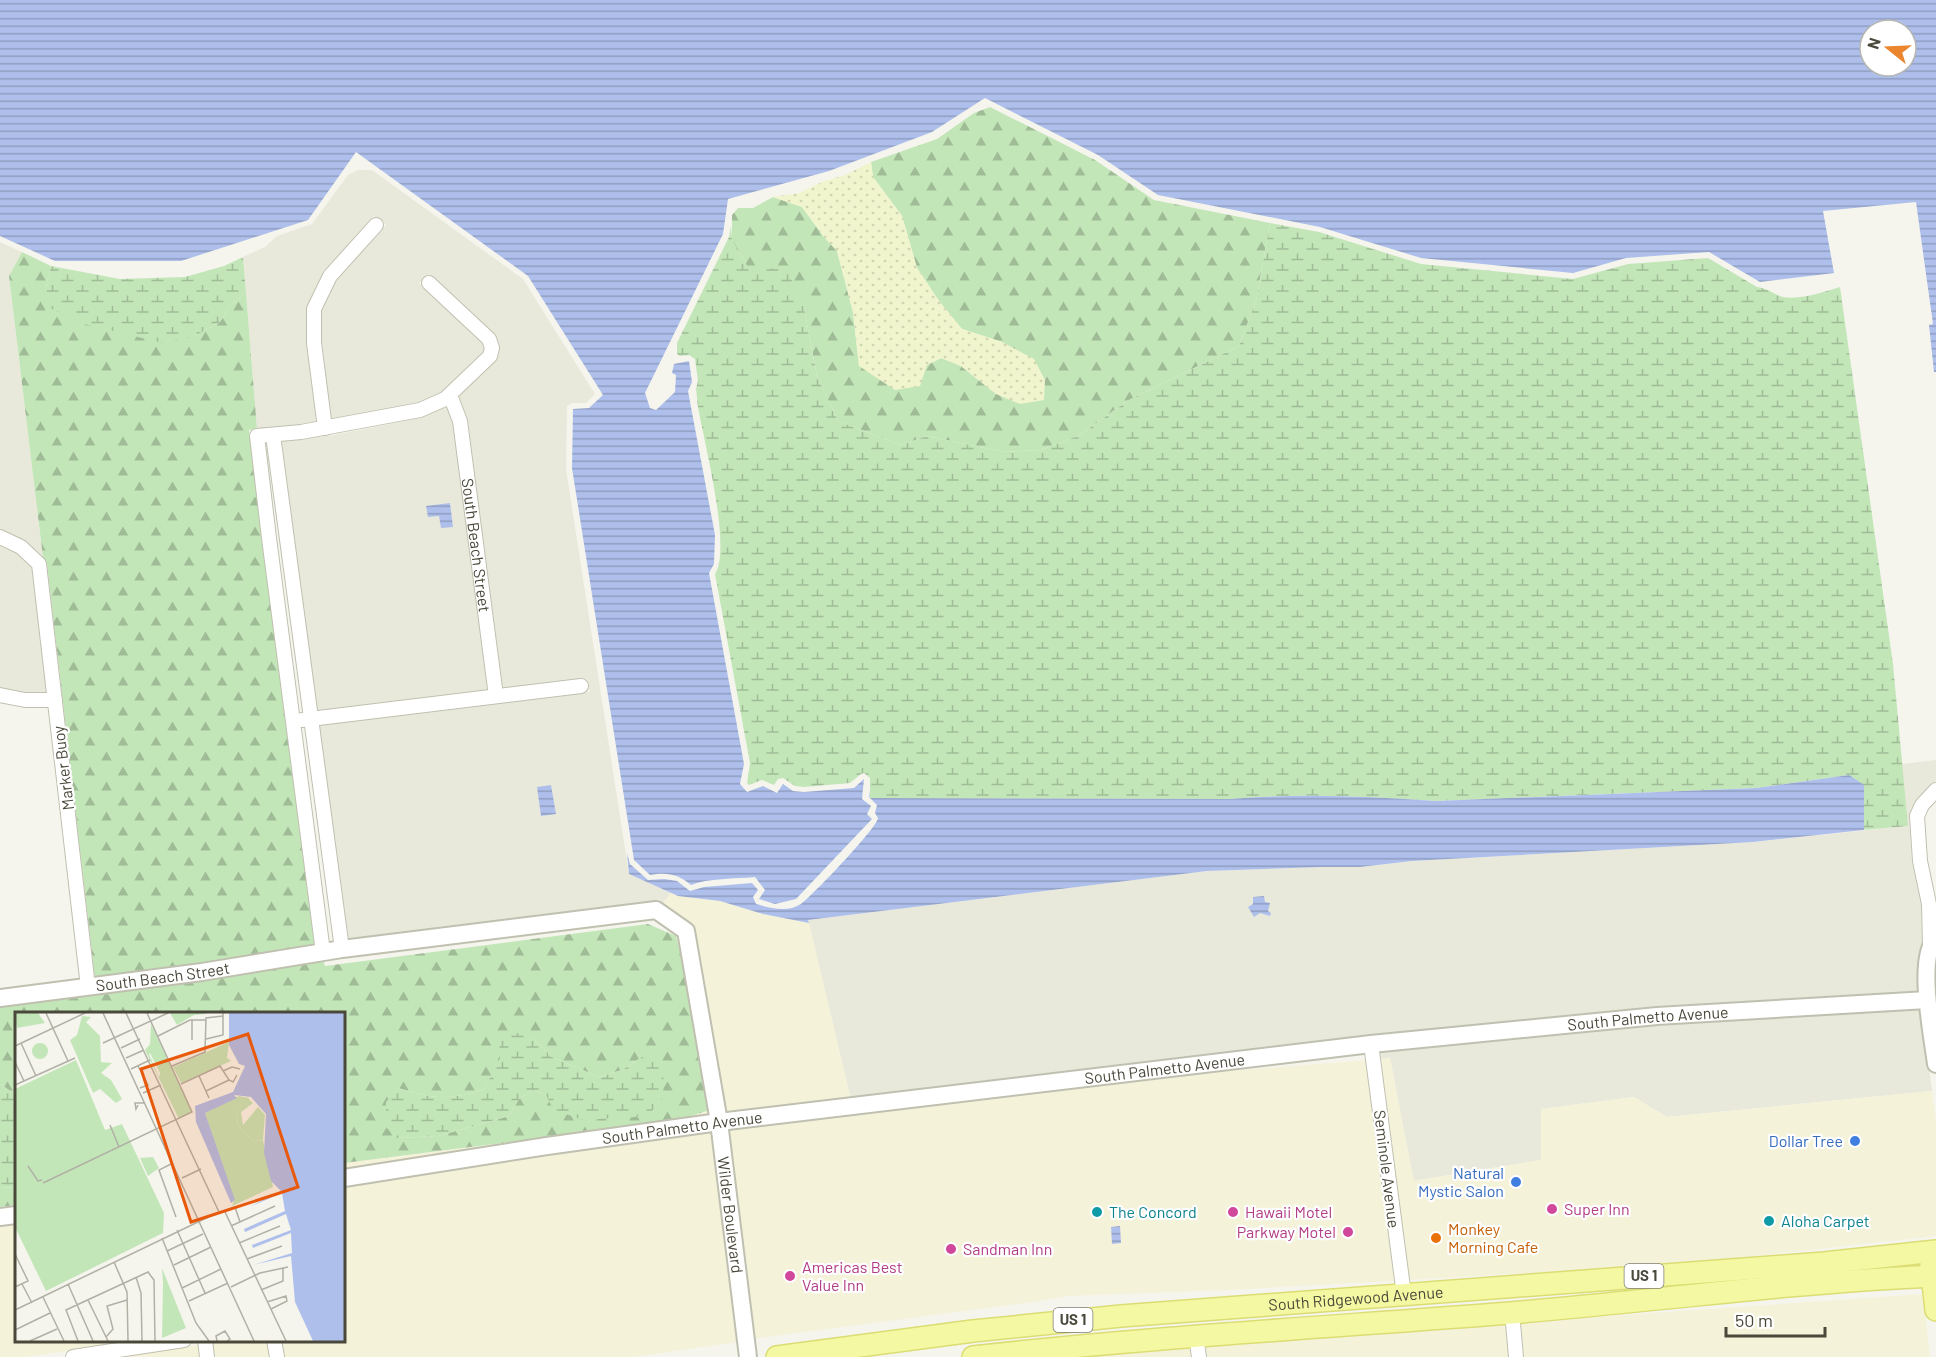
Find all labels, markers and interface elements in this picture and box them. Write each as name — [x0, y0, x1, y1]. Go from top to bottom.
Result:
north arrow — [1858, 18, 1918, 78]
text: N — [1863, 35, 1884, 51]
street label: South Beach Street — [459, 477, 495, 613]
street label: Marker Buoy — [48, 724, 77, 811]
street label: South Beach Street — [94, 958, 231, 995]
street label: South Palmetto Avenue — [1567, 1002, 1729, 1034]
inset map — [15, 1012, 345, 1342]
street label: South Palmetto Avenue — [1083, 1049, 1246, 1087]
street label: South Palmetto Avenue — [601, 1107, 763, 1147]
street label: Seminole Avenue — [1371, 1109, 1404, 1229]
place label: Dollar Tree — [1769, 1131, 1843, 1150]
marker: Dollar Tree — [1848, 1134, 1862, 1148]
street label: Wilder Boulevard — [714, 1155, 748, 1274]
place label: Natural Mystic Salon — [1418, 1163, 1504, 1200]
marker: Natural Mystic Salon — [1509, 1175, 1523, 1189]
place label: Super Inn — [1564, 1199, 1630, 1218]
place label: The Concord — [1109, 1202, 1197, 1221]
place label: Hawaii Motel — [1245, 1202, 1332, 1221]
marker: Super Inn — [1545, 1202, 1559, 1216]
marker: The Concord — [1090, 1205, 1104, 1219]
marker: Hawaii Motel — [1226, 1205, 1240, 1219]
place label: Aloha Carpet — [1781, 1211, 1870, 1230]
marker: Aloha Carpet — [1762, 1214, 1776, 1228]
place label: Monkey Morning Cafe — [1448, 1219, 1538, 1256]
place label: Parkway Motel — [1237, 1222, 1336, 1241]
marker: Parkway Motel — [1341, 1225, 1355, 1239]
marker: Monkey Morning Cafe — [1429, 1231, 1443, 1245]
place label: Sandman Inn — [963, 1239, 1052, 1258]
marker: Sandman Inn — [944, 1242, 958, 1256]
place label: Americas Best Value Inn — [802, 1257, 903, 1294]
road number: US 1 — [1624, 1264, 1664, 1288]
marker: Americas Best Value Inn — [783, 1269, 797, 1283]
street label: South Ridgewood Avenue — [1268, 1282, 1444, 1314]
scale bar — [1726, 1300, 1825, 1338]
road number: US 1 — [1054, 1308, 1092, 1332]
text: 50 m — [1735, 1309, 1773, 1331]

